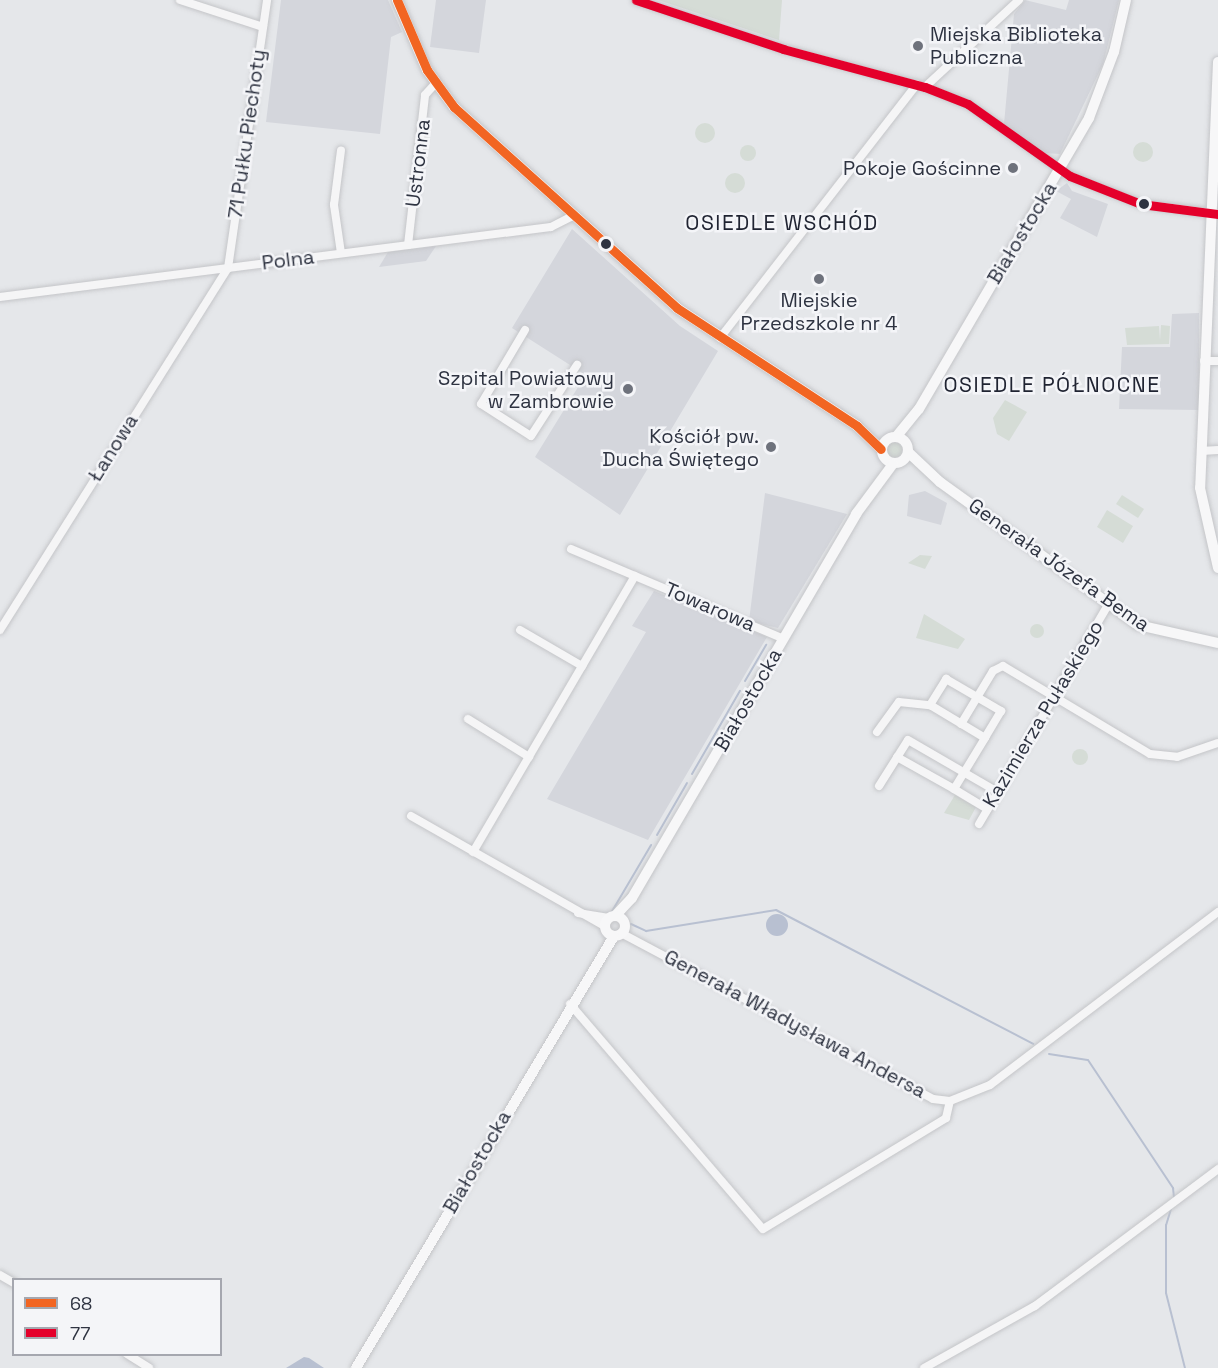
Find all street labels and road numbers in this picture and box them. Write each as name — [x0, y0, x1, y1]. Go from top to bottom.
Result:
street label: 71 Pułku Piechoty — [223, 48, 271, 220]
street label: Ustronna — [401, 118, 435, 208]
street label: Białostocka — [982, 178, 1062, 288]
street label: Polna — [260, 245, 316, 275]
street label: Łanowa — [83, 410, 143, 486]
street label: Generała Józefa Bema — [964, 493, 1154, 637]
street label: Towarowa — [661, 577, 759, 637]
street label: Kazimierza Pułaskiego — [978, 616, 1108, 812]
street label: Białostocka — [709, 644, 787, 756]
street label: Generała Władysława Andersa — [660, 945, 930, 1103]
street label: Białostocka — [438, 1106, 516, 1218]

